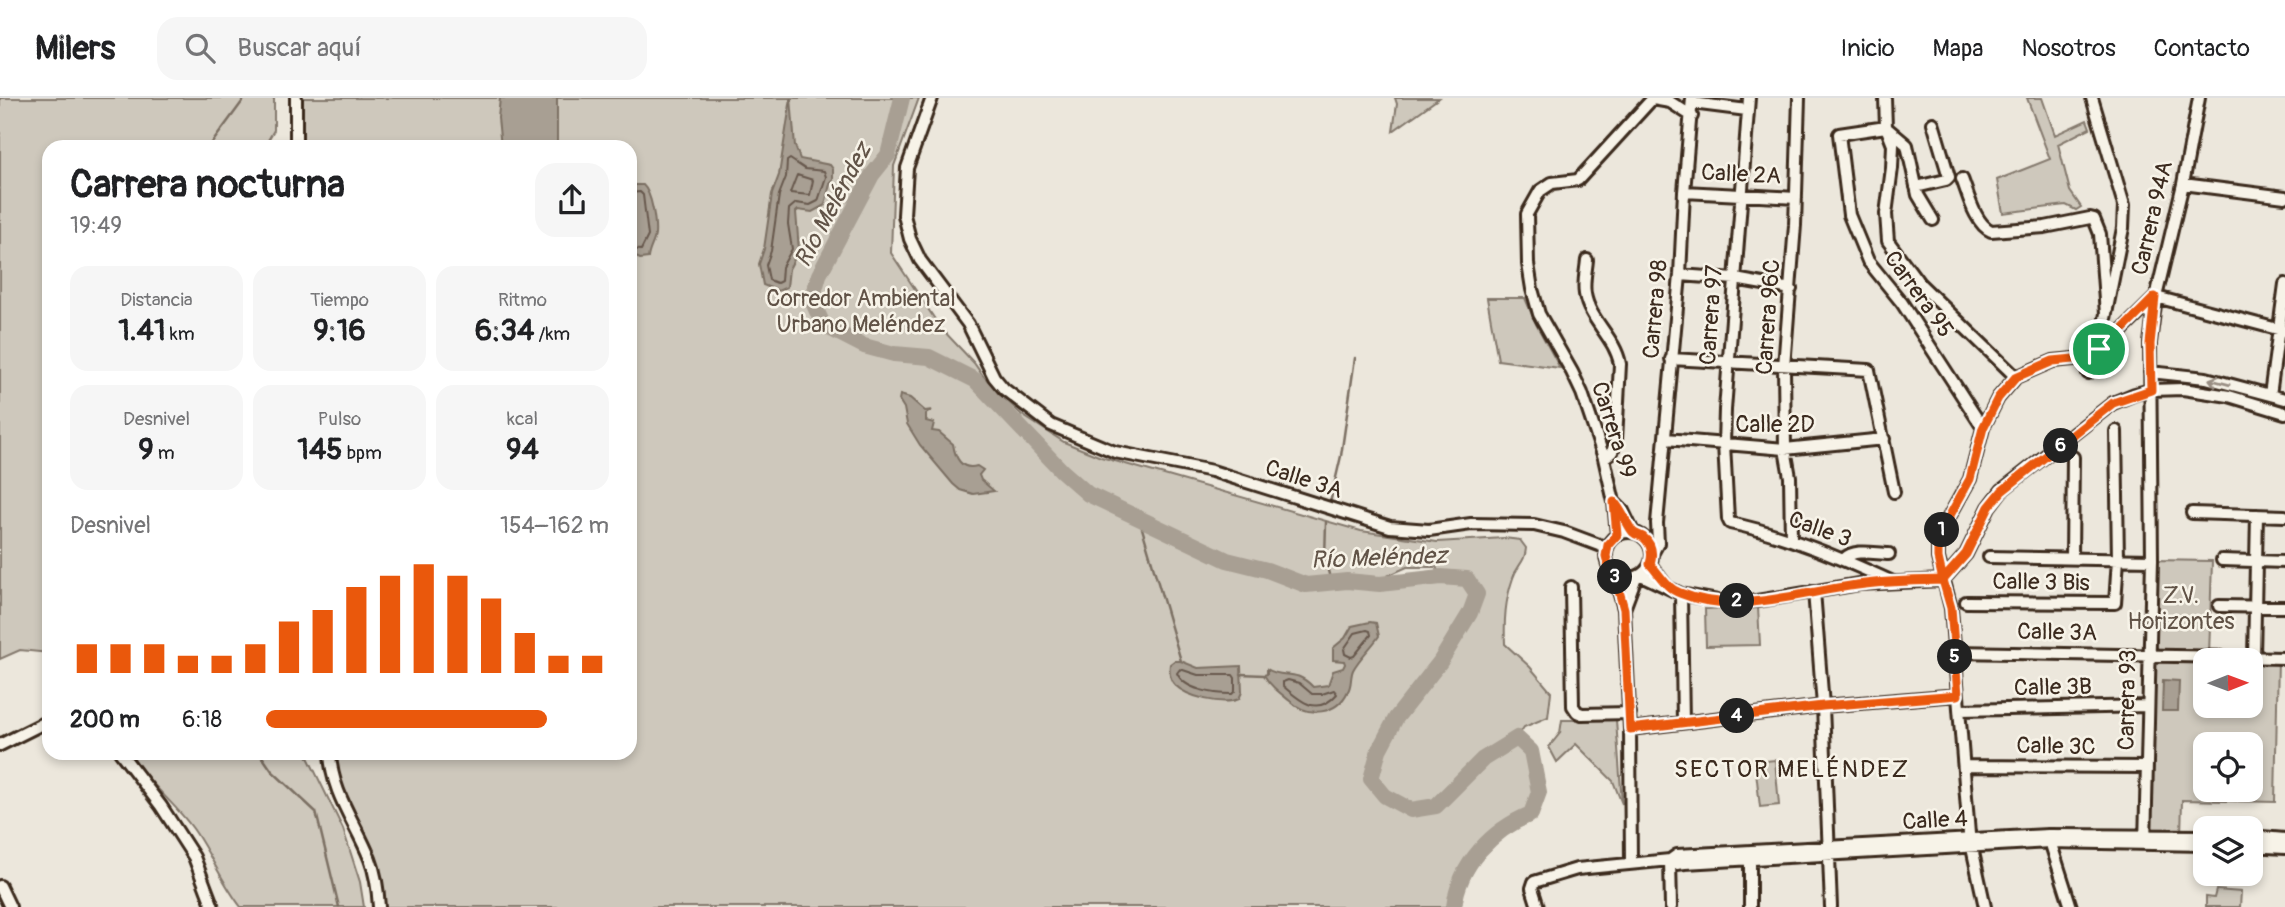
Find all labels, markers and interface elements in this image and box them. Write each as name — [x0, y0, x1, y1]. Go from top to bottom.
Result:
search box — [157, 17, 647, 80]
text: Milers — [35, 28, 115, 69]
icon: search — [181, 29, 219, 67]
text: Buscar aquí — [237, 32, 362, 64]
text: Inicio — [1841, 34, 1895, 63]
text: Mapa — [1933, 34, 1984, 63]
text: Nosotros — [2022, 34, 2116, 63]
text: Contacto — [2154, 34, 2250, 63]
water label: Río Meléndez — [788, 135, 879, 272]
street label: Calle 2A — [1700, 157, 1782, 191]
street label: Carrera 94A — [2125, 158, 2179, 278]
text: Carrera nocturna — [70, 161, 345, 209]
button: share — [535, 163, 609, 237]
text: 19:49 — [70, 211, 122, 240]
street label: Carrera 95 — [1878, 245, 1960, 343]
street label: Carrera 98 — [1636, 258, 1674, 360]
street label: Carrera 96C — [1750, 258, 1786, 376]
street label: Carrera 97 — [1693, 264, 1729, 366]
park label: Corredor Ambiental Urbano Meléndez — [766, 284, 956, 339]
text: Distancia — [120, 288, 193, 312]
text: Tiempo — [310, 288, 369, 312]
text: Ritmo — [498, 288, 547, 312]
text: 1.41 — [118, 312, 166, 349]
text: 9:16 — [313, 312, 366, 349]
text: 6:34 — [475, 312, 534, 349]
pin — [2069, 319, 2129, 379]
text: km — [166, 322, 195, 346]
text: /km — [534, 322, 570, 346]
icon: arrive — [2080, 330, 2118, 368]
one-way arrow — [2208, 374, 2230, 387]
street label: Carrera 99 — [1585, 378, 1643, 482]
text: Desnivel — [123, 407, 190, 431]
text: Pulso — [318, 407, 361, 431]
text: kcal — [507, 407, 538, 431]
street label: Calle 2D — [1735, 410, 1815, 439]
pin: 6 — [2044, 428, 2078, 464]
text: 9 — [138, 431, 154, 468]
text: 145 — [297, 431, 343, 468]
text: 94 — [506, 431, 539, 468]
text: 6 — [2055, 433, 2066, 457]
text: m — [154, 441, 175, 465]
text: bpm — [343, 441, 382, 465]
street label: Calle 3A — [1262, 453, 1347, 505]
street label: Calle 3 — [1785, 504, 1855, 554]
text: Desnivel — [70, 511, 151, 540]
text: 154–162 m — [500, 511, 609, 540]
pin: 1 — [1924, 512, 1960, 548]
text: 1 — [1938, 517, 1945, 541]
water label: Río Meléndez — [1310, 541, 1451, 575]
pin: 3 — [1598, 560, 1632, 594]
text: 3 — [1609, 564, 1620, 588]
street label: Calle 3 Bis — [1992, 567, 2090, 597]
park label: Z.V. Horizontes — [2128, 581, 2235, 636]
pin: 2 — [1720, 584, 1754, 618]
text: 2 — [1731, 588, 1742, 612]
street label: Calle 3A — [2017, 617, 2097, 647]
pin: 5 — [1938, 640, 1972, 674]
text: 5 — [1949, 644, 1960, 668]
north arrow — [2193, 648, 2263, 718]
map controls — [2193, 648, 2263, 886]
street label: Carrera 93 — [2112, 649, 2142, 751]
street label: Calle 3B — [2014, 672, 2092, 702]
pin: 4 — [1720, 698, 1754, 734]
text: 4 — [1731, 703, 1742, 727]
text: 200 m — [70, 705, 140, 734]
text: 6:18 — [182, 705, 222, 734]
street label: Calle 3C — [2016, 731, 2096, 761]
button: locate — [2193, 732, 2263, 802]
district label: SECTOR MELÉNDEZ — [1674, 755, 1910, 784]
street label: Calle 4 — [1902, 804, 1968, 836]
button: layers — [2193, 816, 2263, 886]

